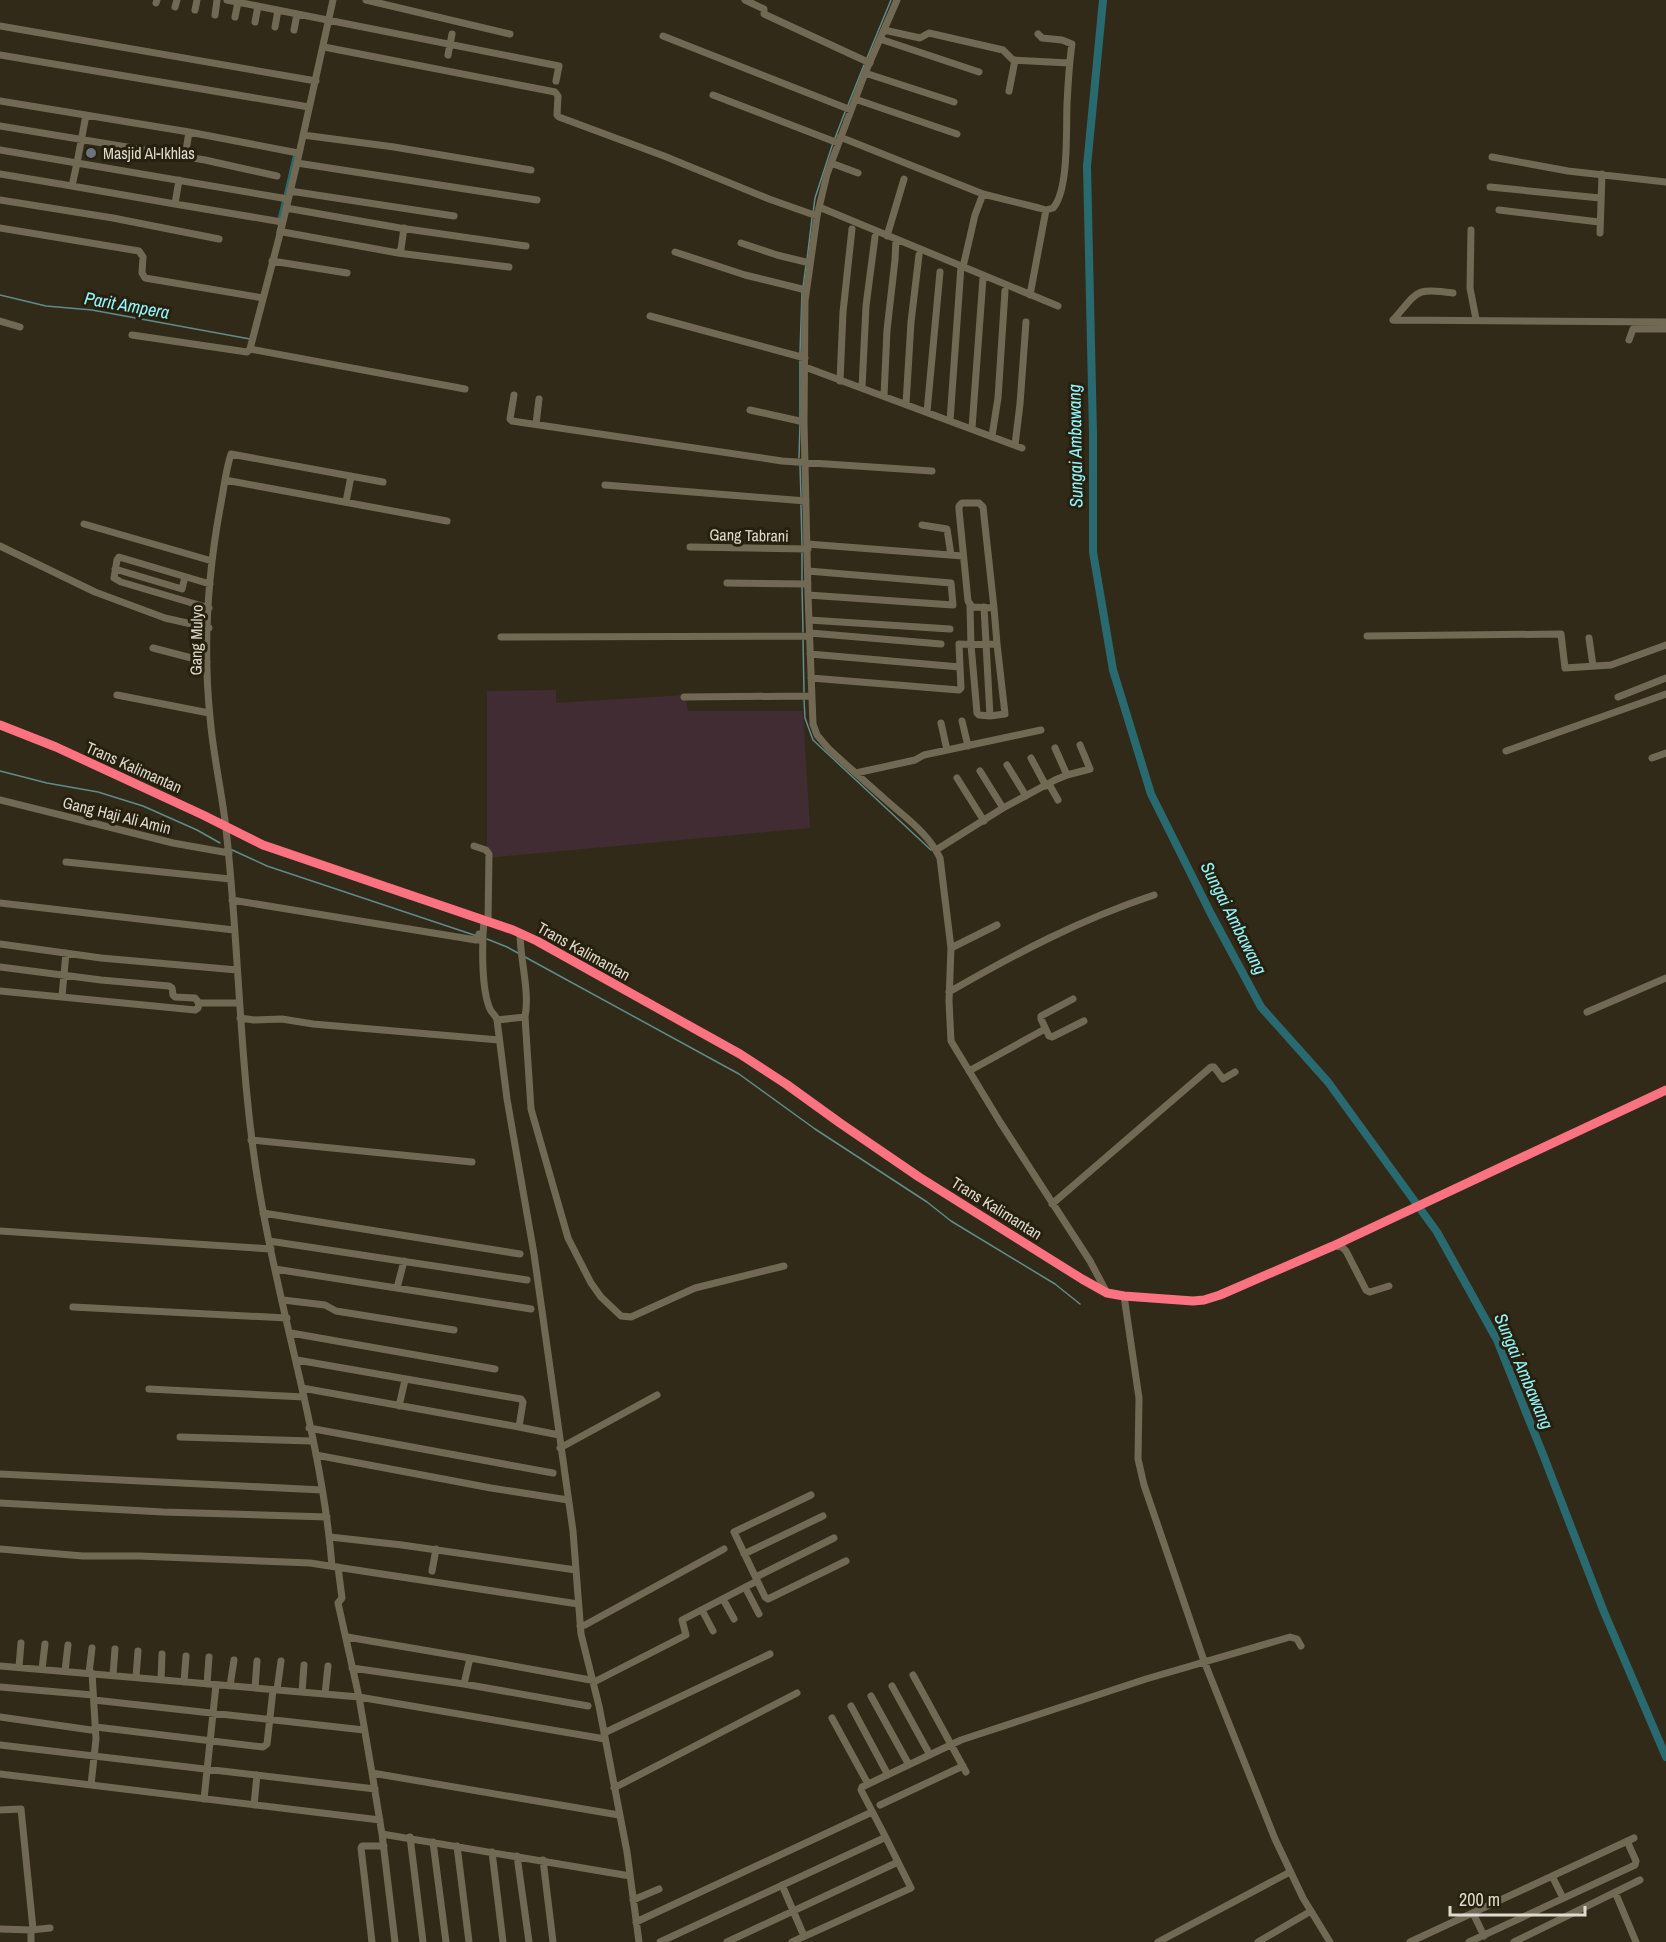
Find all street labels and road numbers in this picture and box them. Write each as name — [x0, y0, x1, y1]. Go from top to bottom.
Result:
street label: Gang Tabrani — [709, 523, 789, 547]
street label: Gang Mulyo — [184, 604, 208, 676]
street label: Trans Kalimantan — [82, 736, 186, 798]
street label: Gang Haji Ali Amin — [61, 791, 173, 839]
street label: Trans Kalimantan — [534, 916, 634, 986]
street label: Trans Kalimantan — [947, 1171, 1047, 1245]

